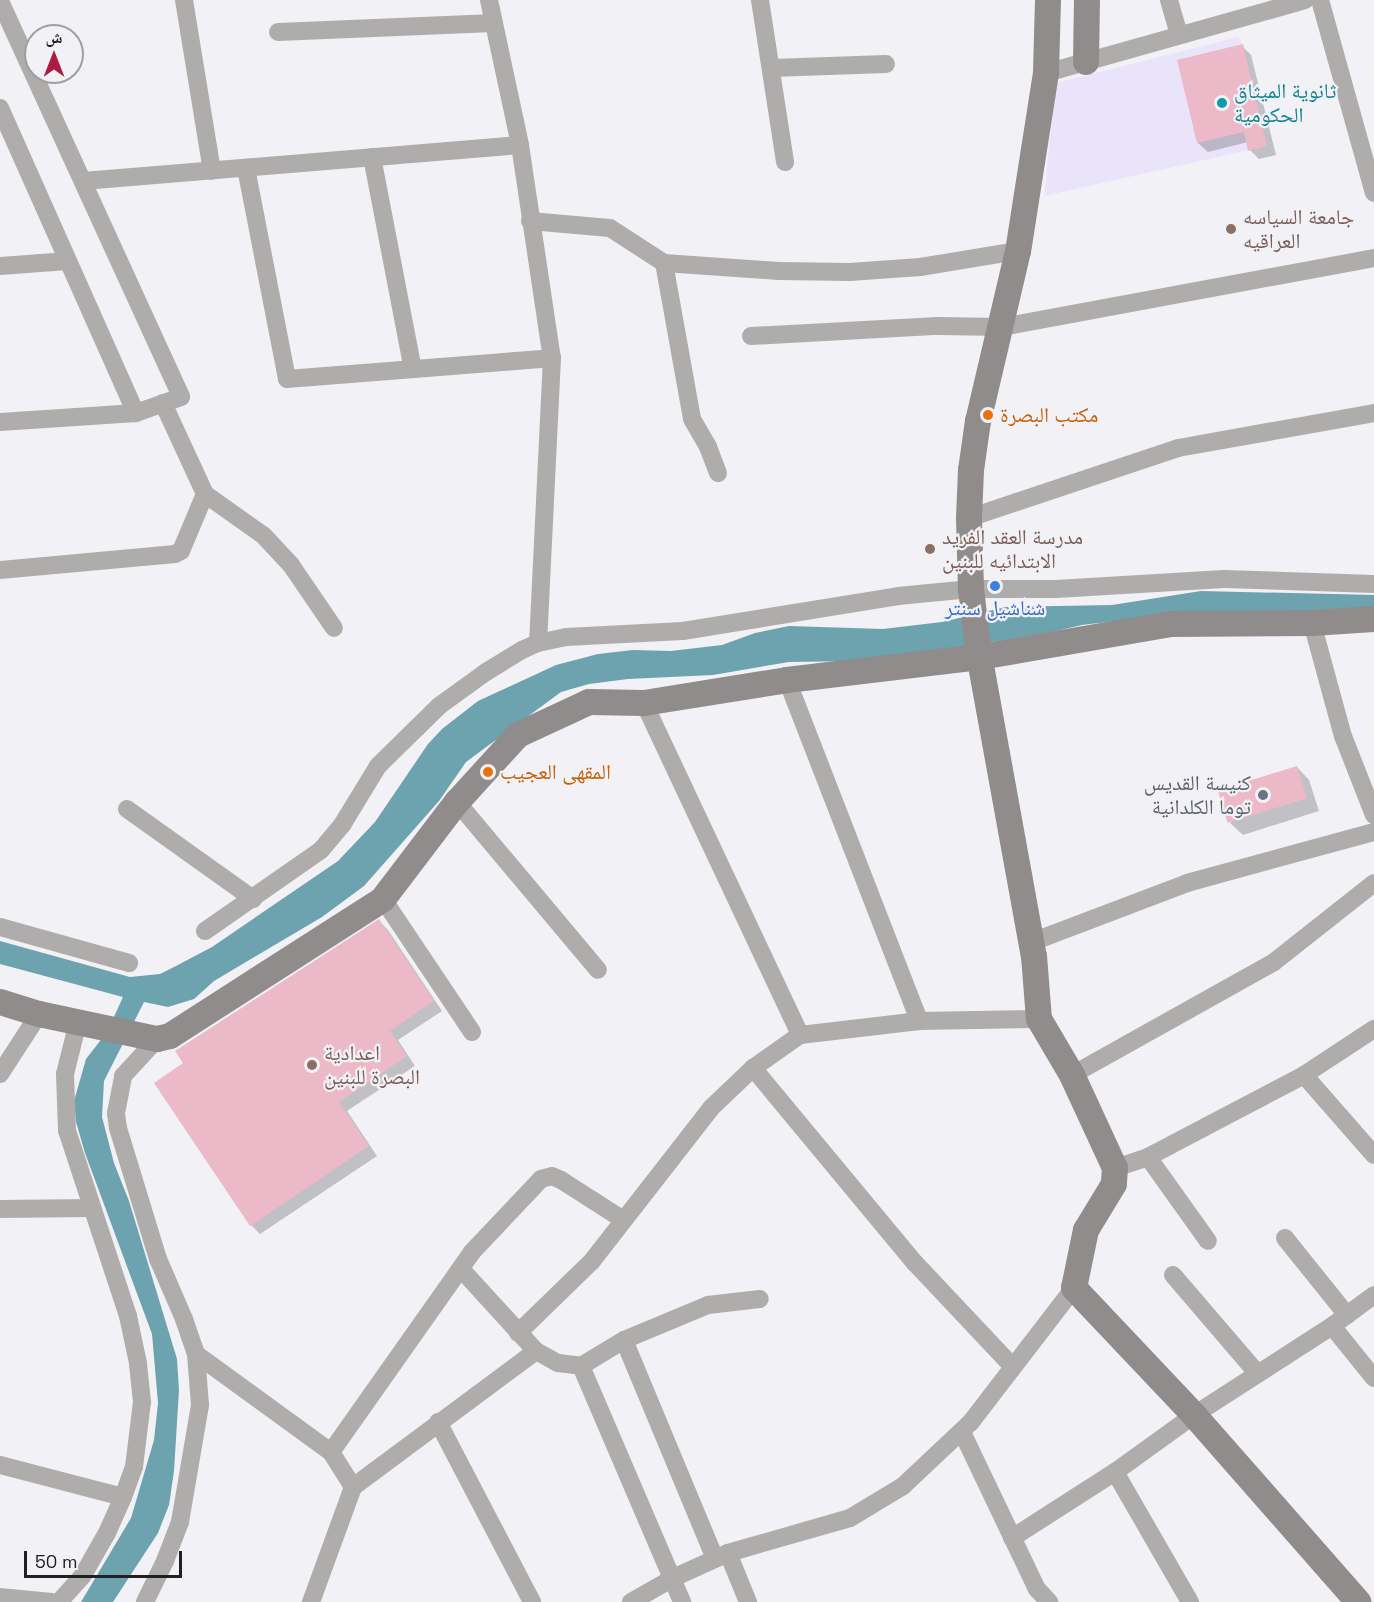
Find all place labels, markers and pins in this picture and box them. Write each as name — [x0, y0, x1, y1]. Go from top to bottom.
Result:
place label: ثانوية الميثاق الحكومية — [1234, 78, 1336, 128]
marker: ثانوية الميثاق الحكومية — [1215, 96, 1229, 110]
place label: جامعة السياسه العراقيه — [1243, 204, 1354, 254]
marker: جامعة السياسه العراقيه — [1224, 222, 1238, 236]
place label: مكتب البصرة — [1000, 402, 1098, 428]
marker: مكتب البصرة — [981, 408, 995, 422]
place label: مدرسة العقد الفريد الابتدائيه للبنين — [942, 524, 1083, 574]
marker: مدرسة العقد الفريد الابتدائيه للبنين — [923, 542, 937, 556]
marker: شناشيل سنتر — [988, 579, 1002, 593]
place label: شناشيل سنتر — [945, 595, 1045, 621]
place label: المقهى العجيب — [500, 759, 611, 785]
marker: المقهى العجيب — [481, 765, 495, 779]
place label: كنيسة القديس توما الكلدانية — [1144, 770, 1251, 820]
marker: كنيسة القديس توما الكلدانية — [1256, 788, 1270, 802]
place label: اعدادية البصرة للبنين — [324, 1040, 420, 1090]
marker: اعدادية البصرة للبنين — [305, 1058, 319, 1072]

